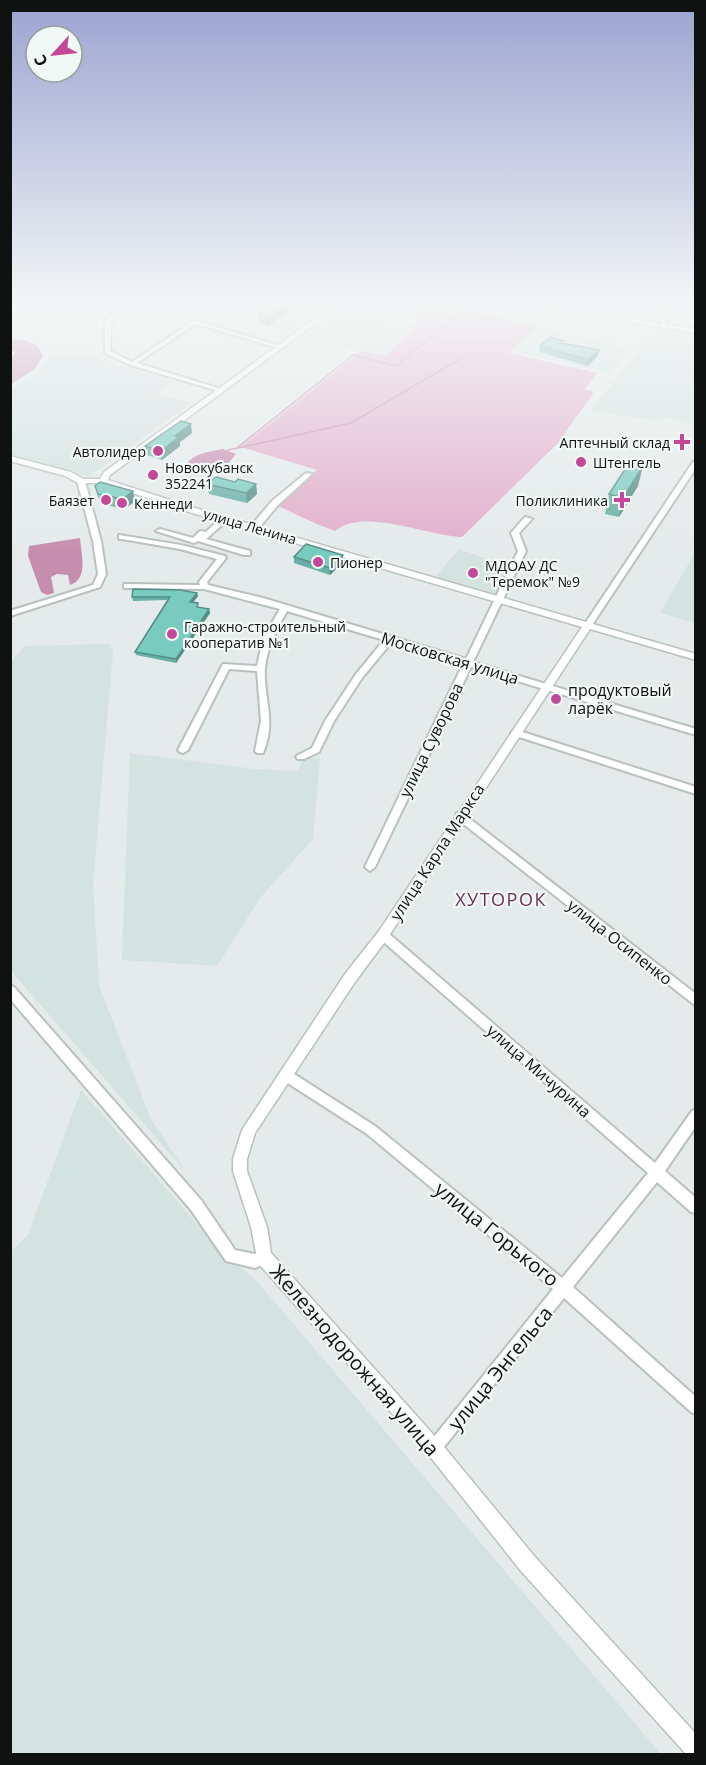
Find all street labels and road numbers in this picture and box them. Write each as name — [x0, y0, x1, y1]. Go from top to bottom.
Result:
street label: улица Ленина — [201, 504, 299, 548]
street label: Московская улица — [378, 627, 522, 689]
street label: улица Суворова — [394, 679, 468, 801]
street label: улица Карла Маркса — [384, 779, 490, 925]
street label: улица Осипенко — [563, 894, 677, 990]
street label: улица Мичурина — [482, 1020, 596, 1122]
street label: улица Горького — [429, 1176, 565, 1292]
street label: Железнодорожная улица — [264, 1259, 446, 1461]
street label: улица Энгельса — [442, 1300, 558, 1436]

